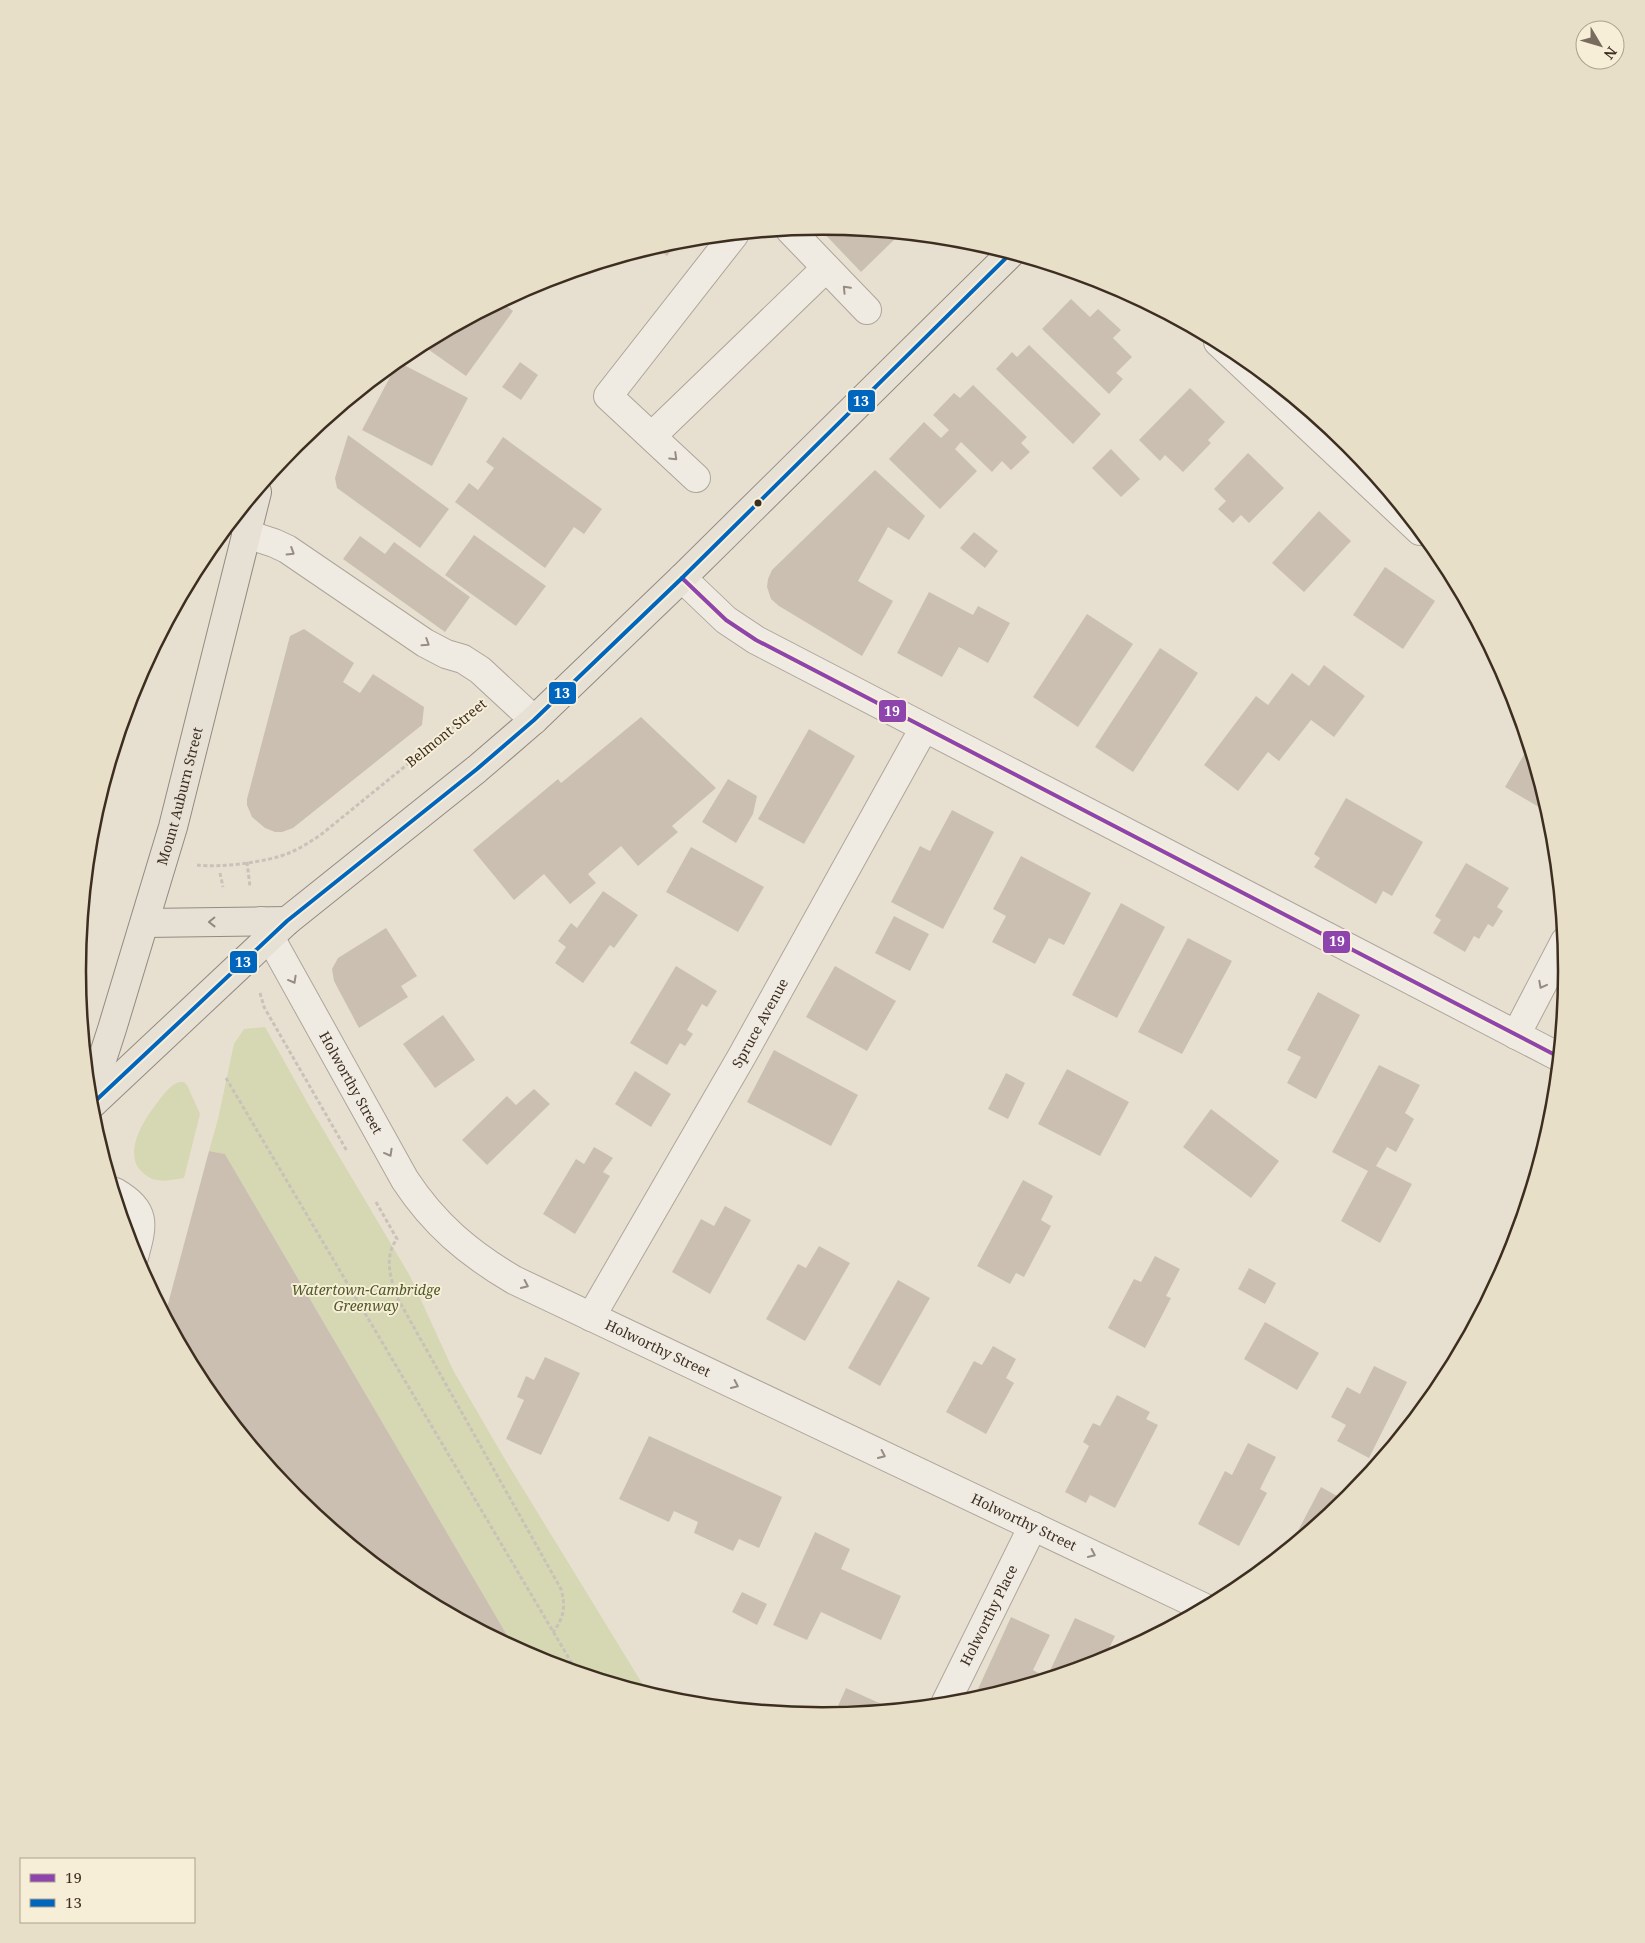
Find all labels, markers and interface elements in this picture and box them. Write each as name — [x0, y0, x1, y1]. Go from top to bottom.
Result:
north arrow — [1575, 20, 1625, 70]
text: N — [1600, 43, 1622, 64]
one-way arrow — [843, 285, 852, 294]
line badge: 13 — [847, 389, 876, 413]
text: 13 — [853, 391, 869, 410]
one-way arrow — [669, 451, 678, 460]
unlabelled marker — [753, 498, 763, 508]
one-way arrow — [286, 546, 295, 556]
one-way arrow — [420, 637, 429, 646]
line badge: 13 — [548, 681, 577, 705]
text: 13 — [554, 683, 570, 702]
street label: Belmont Street — [401, 694, 490, 771]
line badge: 19 — [878, 699, 907, 723]
text: 19 — [884, 701, 900, 720]
street label: Mount Auburn Street — [152, 725, 207, 867]
one-way arrow — [208, 916, 216, 927]
line badge: 19 — [1322, 930, 1351, 954]
text: 19 — [1329, 931, 1345, 950]
line badge: 13 — [229, 950, 258, 974]
text: 13 — [235, 952, 251, 971]
one-way arrow — [287, 975, 297, 984]
street label: Spruce Avenue — [727, 975, 792, 1071]
one-way arrow — [1538, 979, 1548, 988]
street label: Holworthy Street — [315, 1028, 387, 1137]
one-way arrow — [382, 1148, 392, 1157]
one-way arrow — [520, 1279, 529, 1289]
park label: Watertown-Cambridge Greenway — [292, 1280, 441, 1315]
street label: Holworthy Street — [602, 1315, 714, 1381]
one-way arrow — [730, 1379, 739, 1389]
one-way arrow — [877, 1448, 886, 1459]
street label: Holworthy Street — [968, 1488, 1080, 1555]
one-way arrow — [1087, 1548, 1096, 1559]
street label: Holworthy Place — [955, 1561, 1021, 1669]
legend — [20, 1858, 195, 1923]
text: 19 — [65, 1867, 82, 1887]
text: 13 — [65, 1892, 82, 1912]

